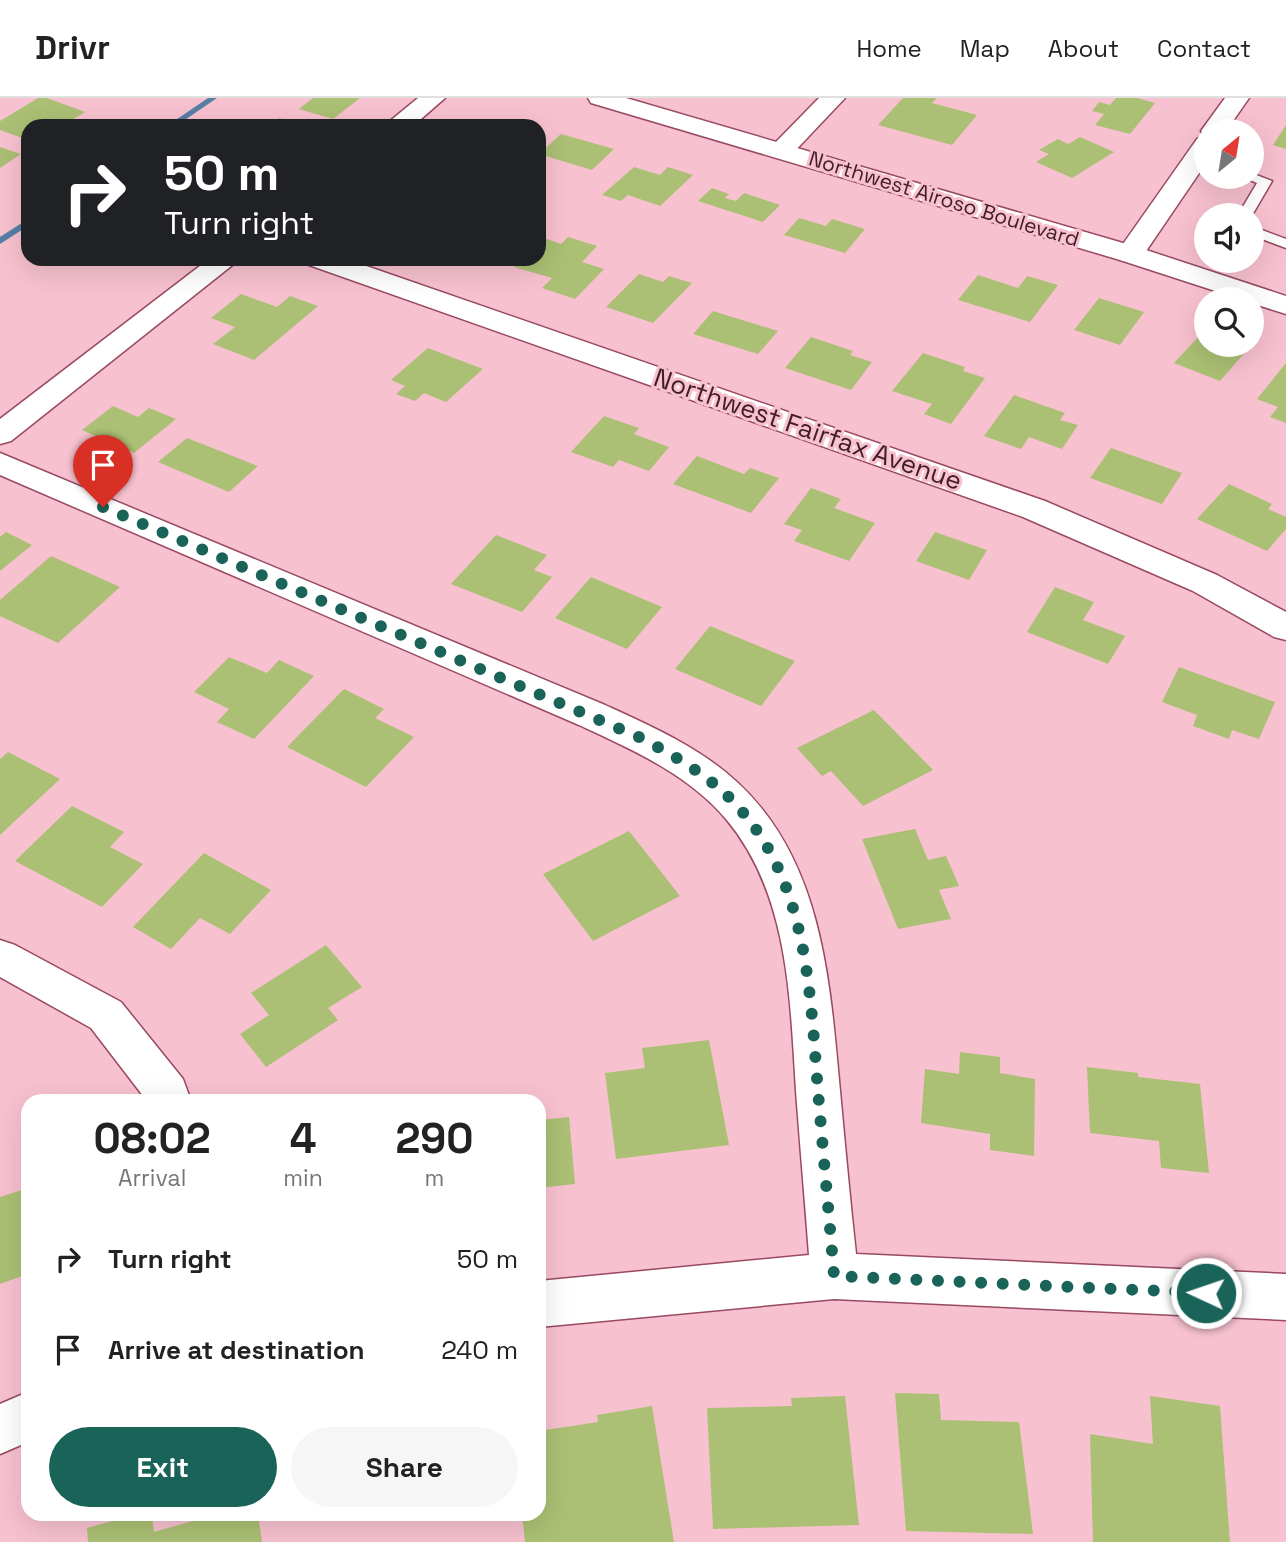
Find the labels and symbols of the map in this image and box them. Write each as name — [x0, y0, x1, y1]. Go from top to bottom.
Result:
north arrow — [1194, 119, 1264, 189]
street label: Northwest Airoso Boulevard — [806, 144, 1083, 253]
street label: Northwest Fairfax Avenue — [649, 360, 967, 498]
pin — [73, 435, 133, 507]
position arrow — [1169, 1256, 1243, 1330]

